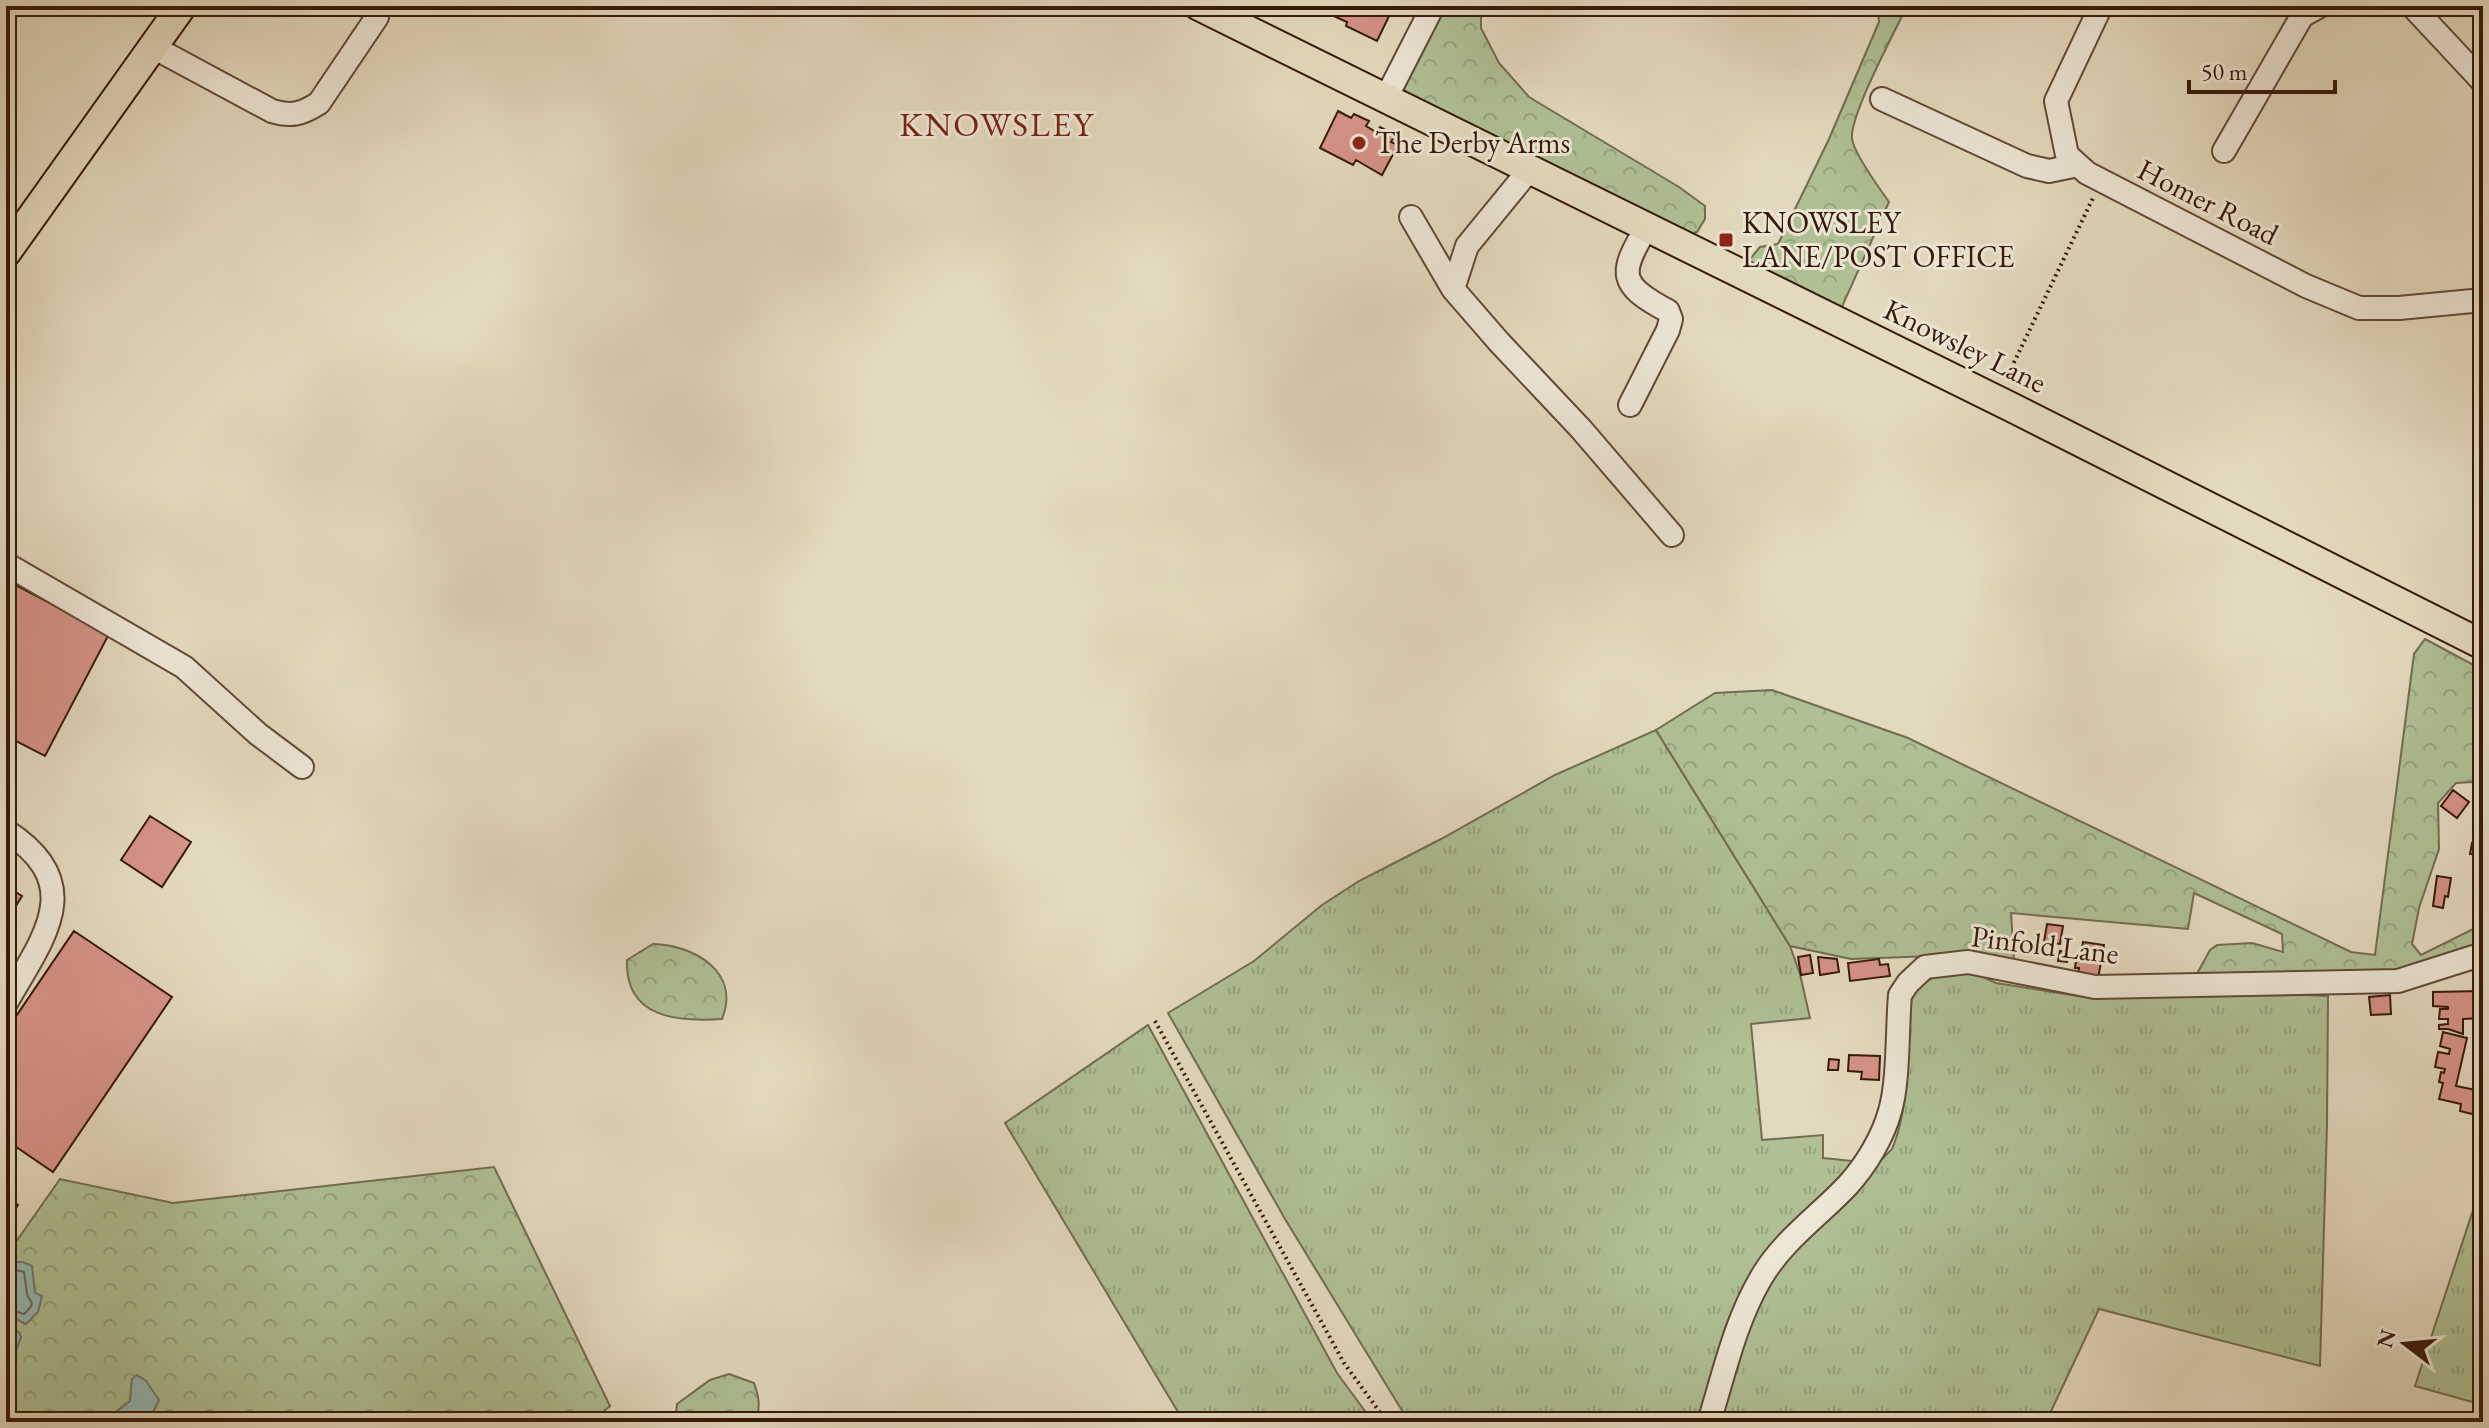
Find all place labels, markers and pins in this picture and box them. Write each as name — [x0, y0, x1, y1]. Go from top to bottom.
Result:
place label: The Derby Arms — [1375, 123, 1570, 162]
marker: The Derby Arms — [1350, 134, 1368, 152]
place label: KNOWSLEY LANE/POST OFFICE — [1742, 203, 2015, 276]
marker: KNOWSLEY LANE/POST OFFICE — [1717, 231, 1735, 249]

